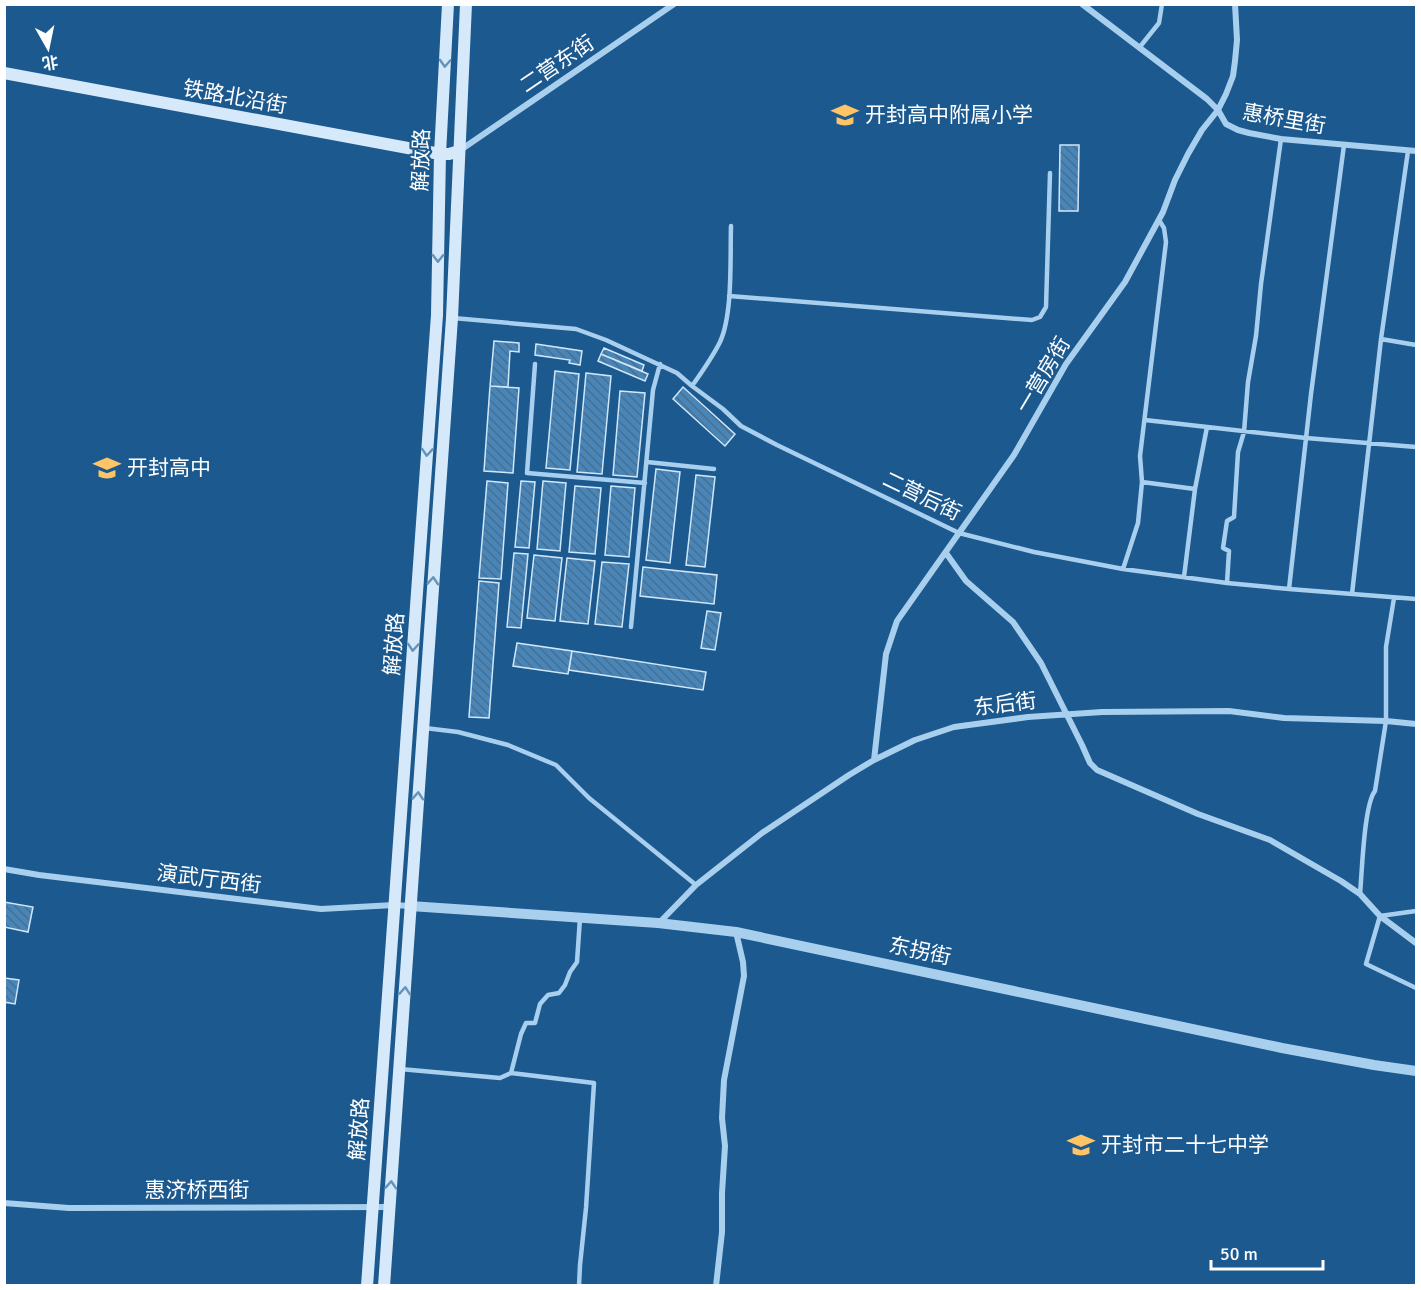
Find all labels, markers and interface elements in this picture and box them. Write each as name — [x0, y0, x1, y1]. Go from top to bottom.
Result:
north arrow — [18, 18, 78, 78]
street label: 二营东街 — [515, 30, 599, 98]
text: 北 — [41, 51, 60, 73]
one-way arrow — [439, 58, 452, 67]
street label: 铁路北沿街 — [181, 75, 289, 119]
street label: 惠桥里街 — [1240, 99, 1328, 139]
school or university icon: 开封高中附属小学 — [830, 100, 860, 130]
place label: 开封高中附属小学 — [865, 102, 1033, 128]
street label: 解放路 — [407, 128, 435, 192]
one-way arrow — [432, 253, 444, 262]
street label: 一营房街 — [1010, 332, 1076, 418]
one-way arrow — [421, 448, 434, 457]
school or university icon: 开封高中 — [92, 453, 122, 483]
place label: 开封高中 — [127, 455, 211, 481]
street label: 二营后街 — [879, 466, 965, 526]
one-way arrow — [426, 576, 439, 585]
street label: 解放路 — [379, 612, 409, 676]
one-way arrow — [407, 642, 420, 651]
street label: 东后街 — [972, 687, 1038, 721]
one-way arrow — [411, 792, 424, 801]
street label: 演武厅西街 — [155, 860, 263, 898]
street label: 东拐街 — [886, 932, 954, 970]
one-way arrow — [398, 986, 411, 995]
street label: 解放路 — [344, 1097, 374, 1161]
school or university icon: 开封市二十七中学 — [1066, 1130, 1096, 1160]
place label: 开封市二十七中学 — [1101, 1132, 1269, 1158]
street label: 惠济桥西街 — [145, 1177, 250, 1203]
one-way arrow — [384, 1181, 397, 1190]
scale bar — [1211, 1233, 1324, 1271]
text: 50 m — [1220, 1243, 1258, 1265]

